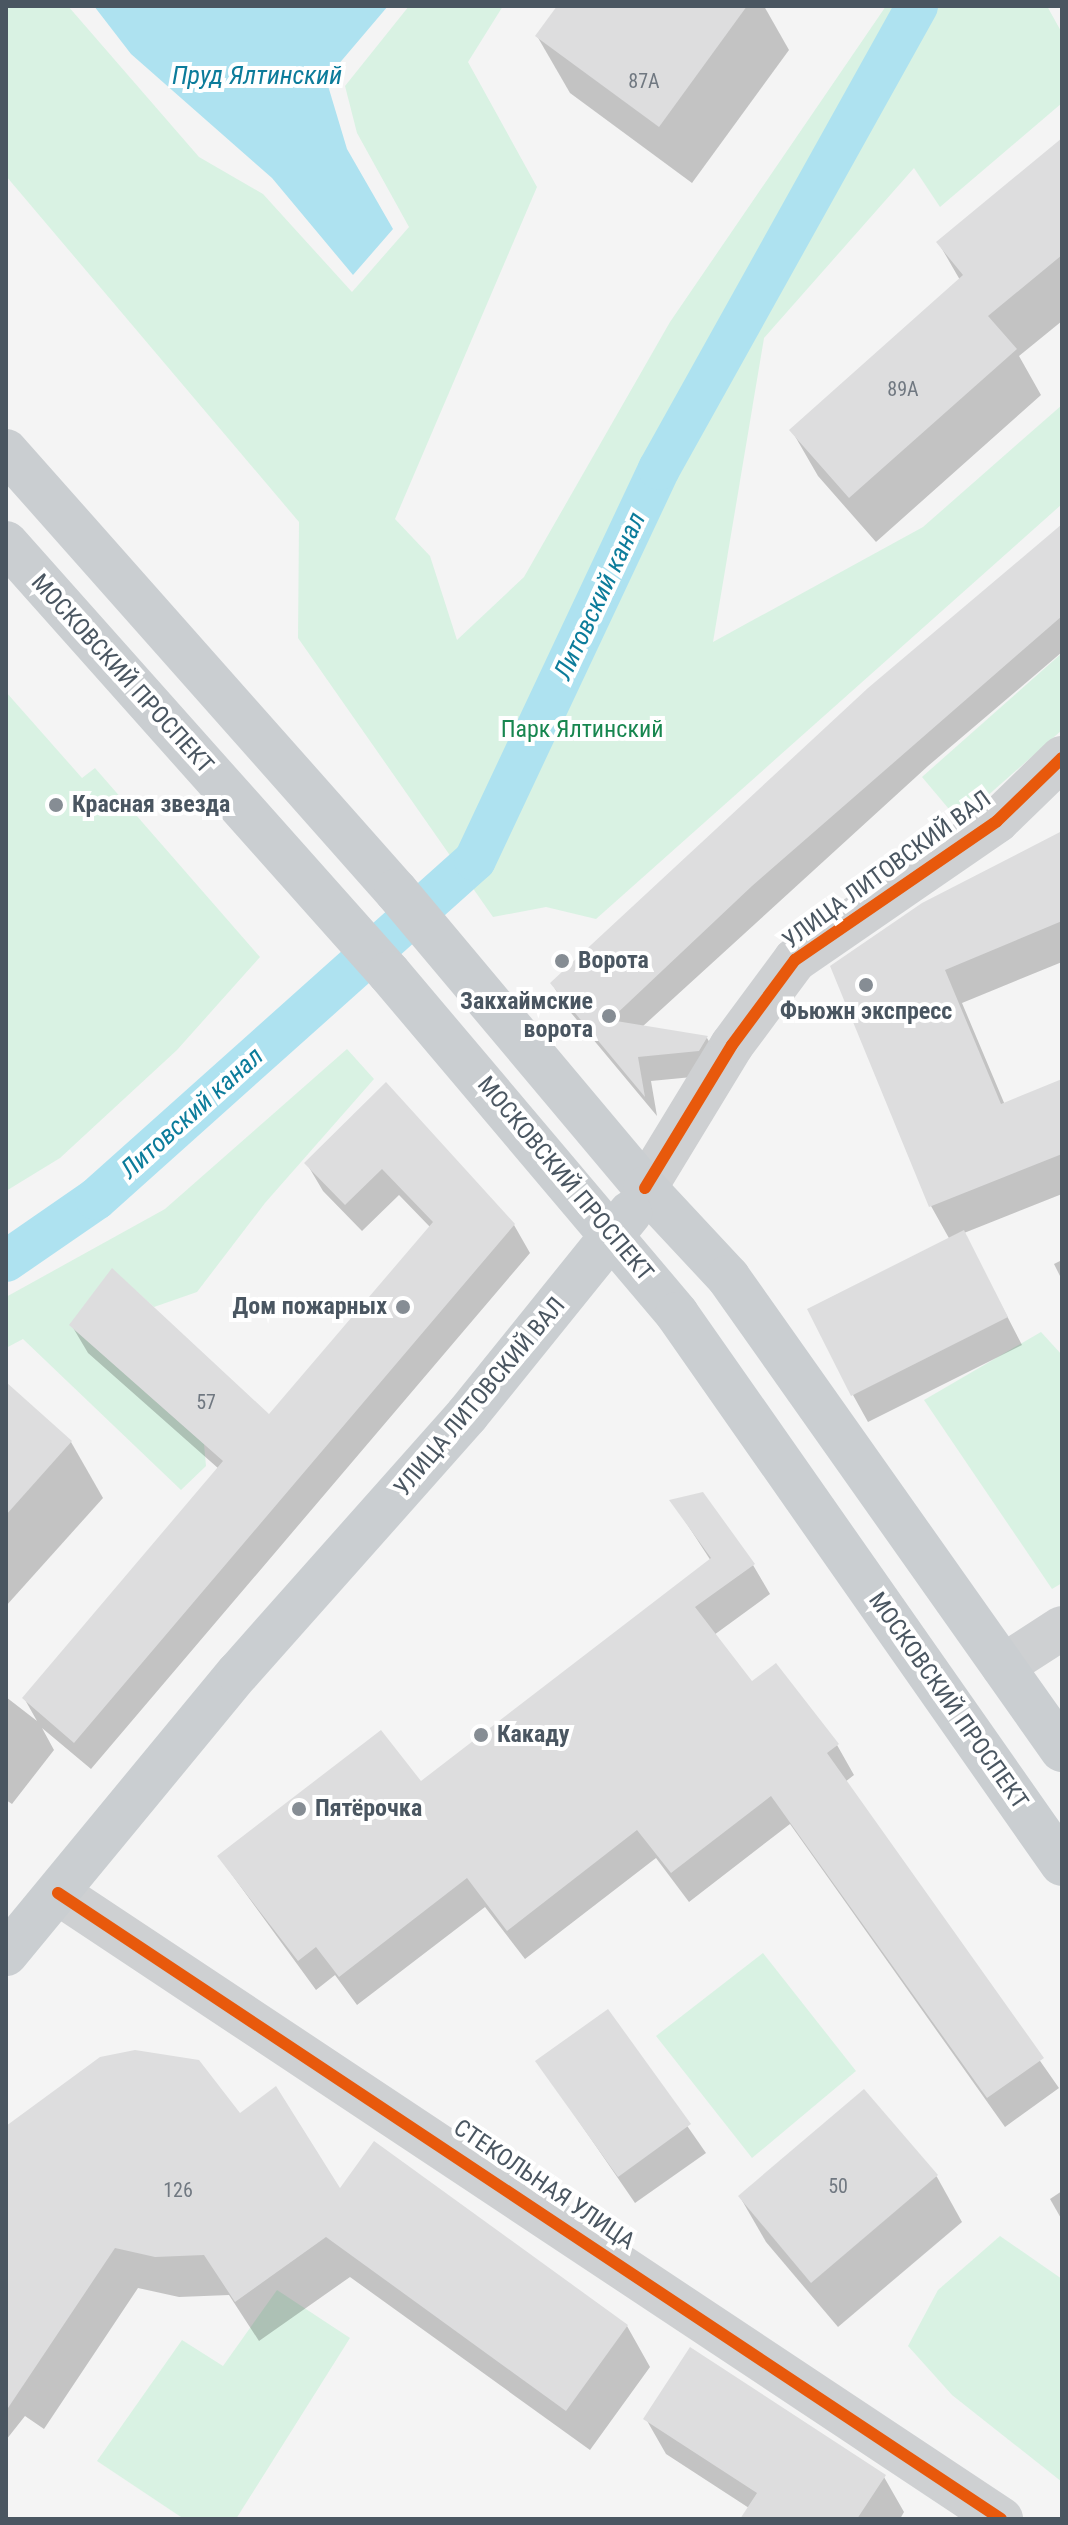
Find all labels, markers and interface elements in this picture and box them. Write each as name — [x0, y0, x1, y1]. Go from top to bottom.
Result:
water label: Пруд Ялтинский — [172, 60, 342, 92]
house number: 87А — [628, 69, 660, 93]
house number: 89А — [887, 377, 919, 401]
water label: Литовский канал — [548, 507, 652, 685]
street label: МОСКОВСКИЙ ПРОСПЕКТ — [25, 568, 219, 780]
park label: Парк Ялтинский — [501, 716, 663, 744]
street label: УЛИЦА ЛИТОВСКИЙ ВАЛ — [777, 785, 997, 955]
place label: Красная звезда — [72, 791, 230, 819]
marker: Красная звезда — [47, 796, 65, 814]
place label: Ворота — [578, 947, 649, 975]
marker: Ворота — [553, 952, 571, 970]
marker: Фьюжн экспресс — [857, 976, 875, 994]
place label: Закхаймские ворота — [460, 988, 593, 1044]
place label: Фьюжн экспресс — [780, 998, 952, 1026]
marker: Закхаймские ворота — [600, 1007, 618, 1025]
water label: Литовский канал — [114, 1041, 270, 1185]
street label: МОСКОВСКИЙ ПРОСПЕКТ — [471, 1071, 659, 1287]
street label: УЛИЦА ЛИТОВСКИЙ ВАЛ — [389, 1292, 571, 1502]
place label: Дом пожарных — [233, 1293, 387, 1321]
marker: Дом пожарных — [394, 1298, 412, 1316]
house number: 57 — [196, 1390, 216, 1414]
street label: МОСКОВСКИЙ ПРОСПЕКТ — [862, 1587, 1034, 1815]
place label: Какаду — [497, 1721, 569, 1749]
marker: Какаду — [472, 1726, 490, 1744]
place label: Пятёрочка — [315, 1795, 422, 1823]
marker: Пятёрочка — [290, 1800, 308, 1818]
street label: СТЕКОЛЬНАЯ УЛИЦА — [448, 2114, 640, 2256]
house number: 50 — [828, 2174, 848, 2198]
house number: 126 — [163, 2178, 193, 2202]

